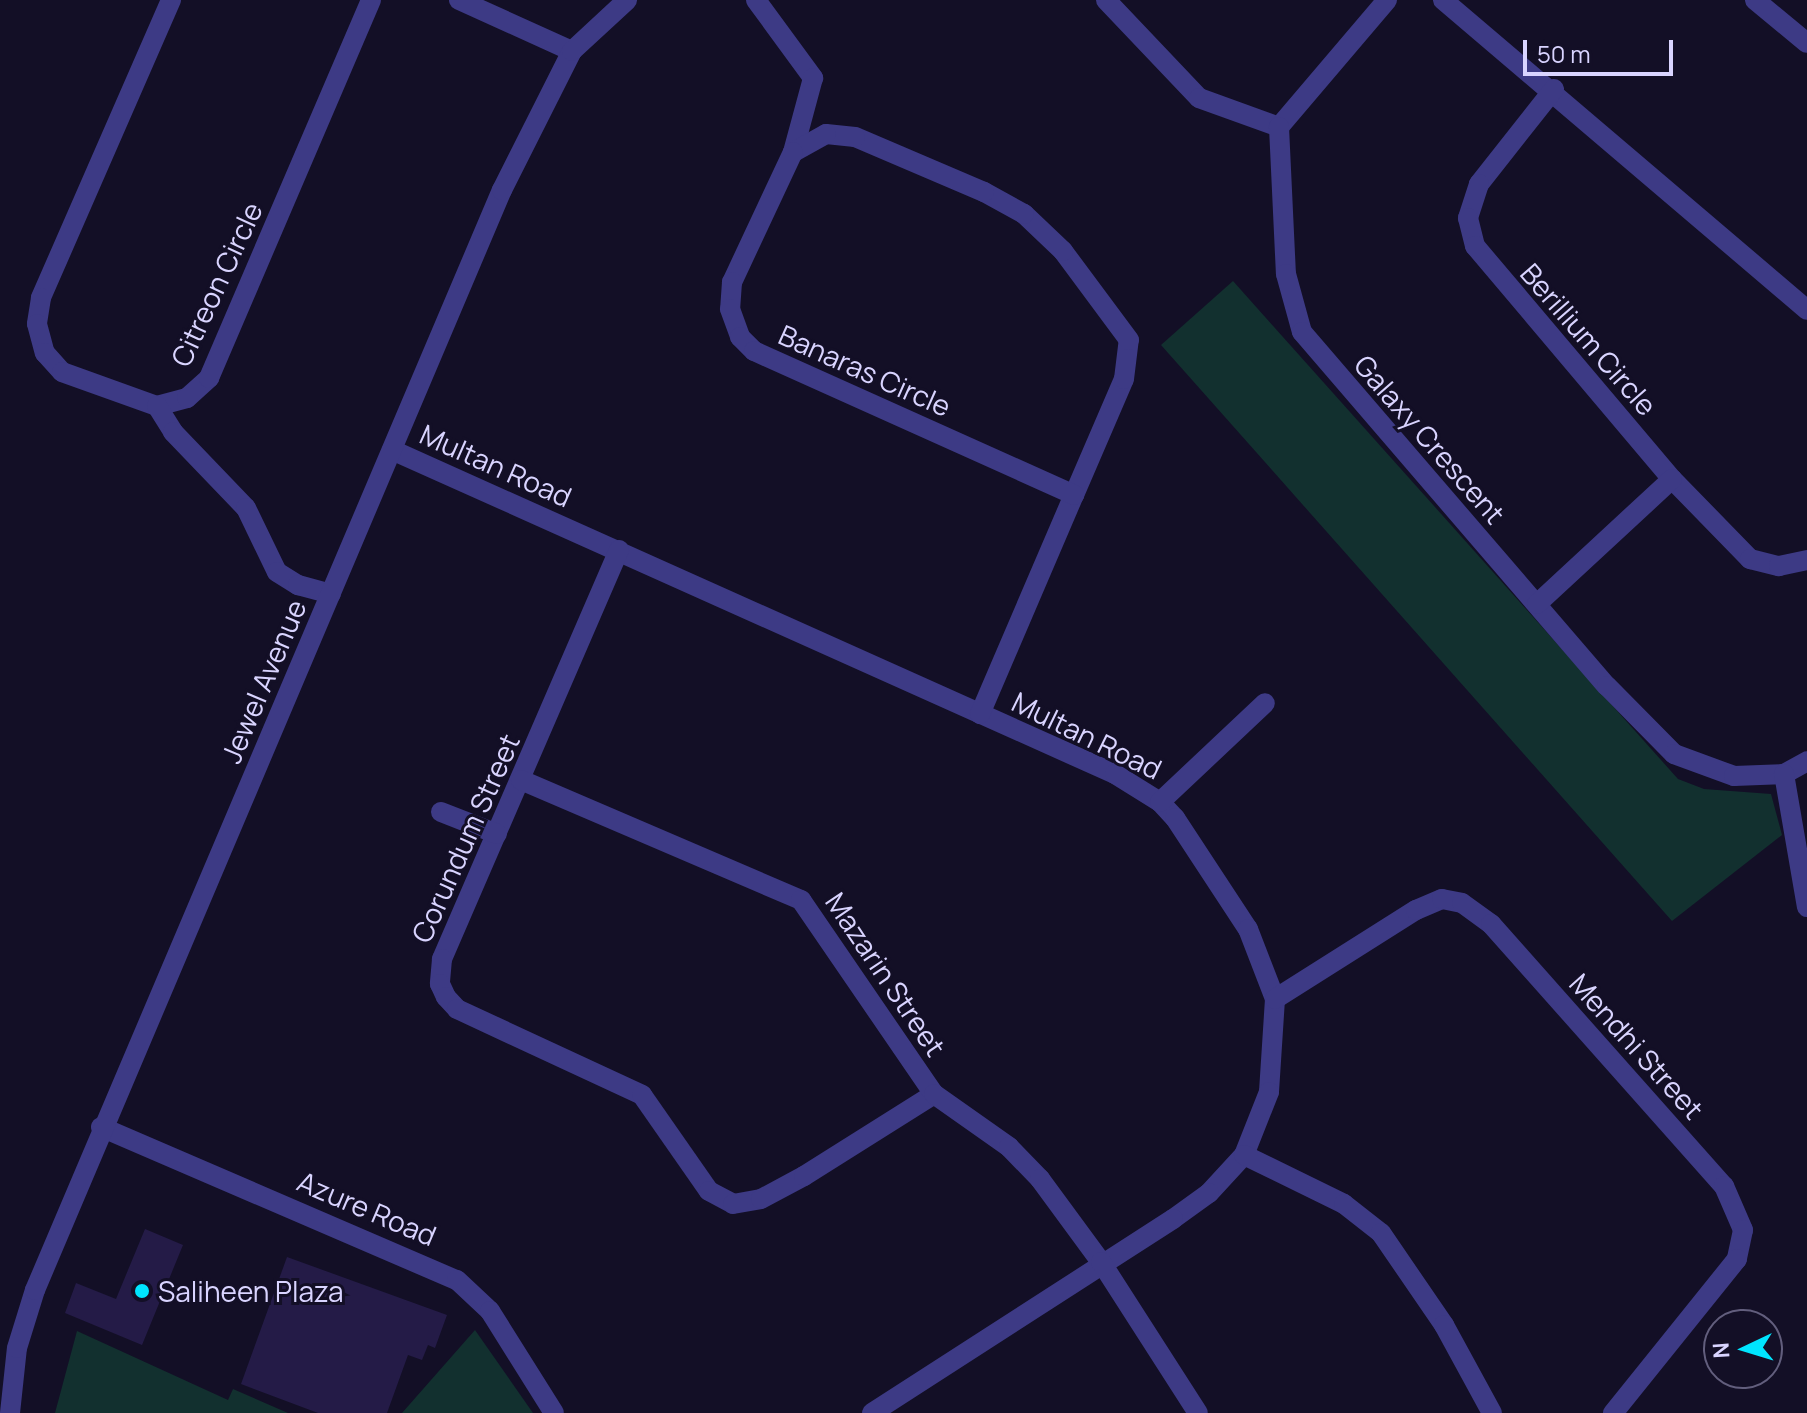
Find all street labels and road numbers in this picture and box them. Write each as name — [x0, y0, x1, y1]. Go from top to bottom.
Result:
street label: Citreon Circle — [163, 197, 269, 371]
street label: Berillium Circle — [1514, 256, 1664, 422]
street label: Banaras Circle — [774, 317, 956, 423]
street label: Galaxy Crescent — [1348, 348, 1512, 530]
street label: Multan Road — [415, 417, 577, 513]
street label: Jewel Avenue — [214, 594, 312, 768]
street label: Multan Road — [1007, 684, 1167, 786]
street label: Corundum Street — [404, 729, 526, 947]
street label: Mazarin Street — [819, 886, 953, 1062]
street label: Mendhi Street — [1563, 967, 1711, 1125]
street label: Azure Road — [293, 1164, 441, 1252]

